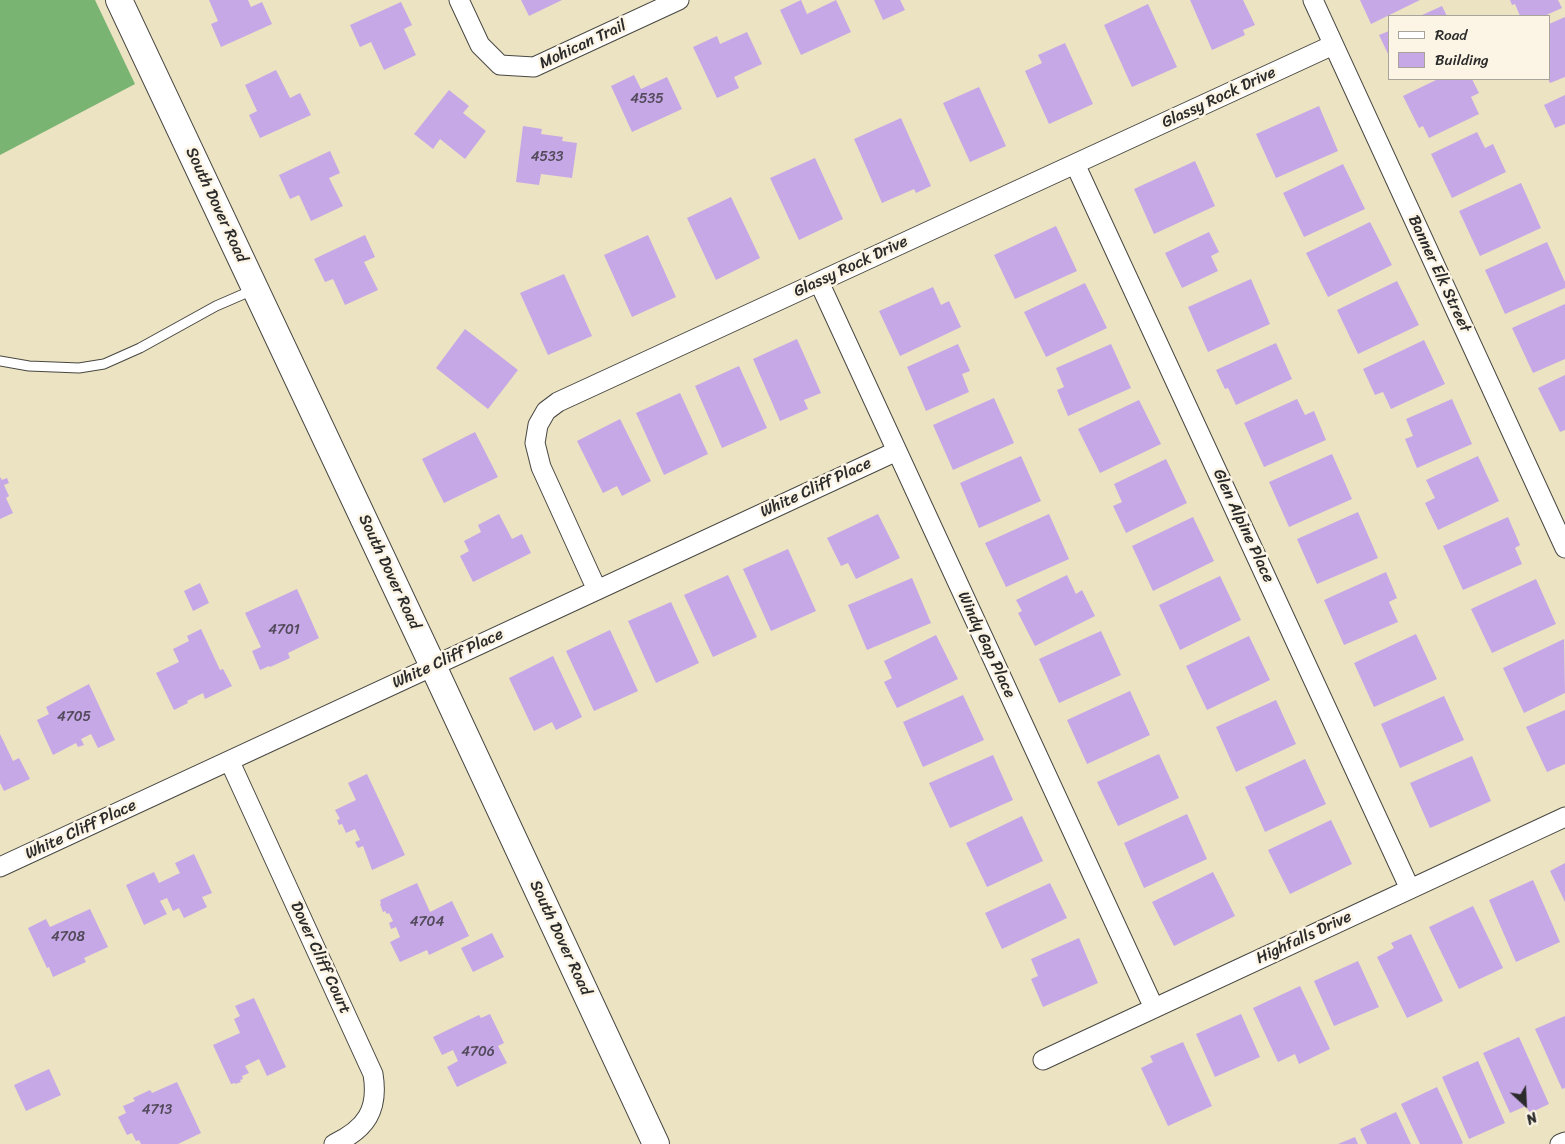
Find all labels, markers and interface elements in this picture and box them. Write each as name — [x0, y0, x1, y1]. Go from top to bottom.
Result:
legend — [1388, 15, 1550, 80]
street label: Mohican Trail — [536, 16, 630, 74]
text: Road — [1435, 22, 1467, 48]
text: Building — [1435, 47, 1489, 73]
street label: Glassy Rock Drive — [1159, 63, 1279, 133]
house number: 4535 — [630, 91, 664, 107]
street label: South Dover Road — [181, 144, 251, 266]
house number: 4533 — [531, 149, 563, 165]
street label: Banner Elk Street — [1403, 212, 1475, 336]
street label: Glassy Rock Drive — [791, 232, 911, 302]
street label: White Cliff Place — [757, 454, 875, 522]
street label: Glen Alpine Place — [1208, 466, 1278, 586]
street label: South Dover Road — [354, 511, 424, 633]
street label: Windy Gap Place — [953, 589, 1019, 701]
house number: 4701 — [268, 622, 300, 638]
street label: White Cliff Place — [389, 625, 507, 693]
house number: 4705 — [57, 709, 91, 725]
street label: White Cliff Place — [22, 796, 140, 864]
street label: South Dover Road — [525, 877, 595, 999]
street label: Dover Cliff Court — [286, 899, 354, 1017]
street label: Highfalls Drive — [1253, 907, 1355, 969]
house number: 4704 — [410, 914, 444, 930]
house number: 4708 — [51, 929, 85, 945]
house number: 4706 — [461, 1044, 495, 1060]
north arrow — [1500, 1079, 1550, 1129]
house number: 4713 — [142, 1102, 172, 1118]
text: N — [1522, 1105, 1541, 1131]

